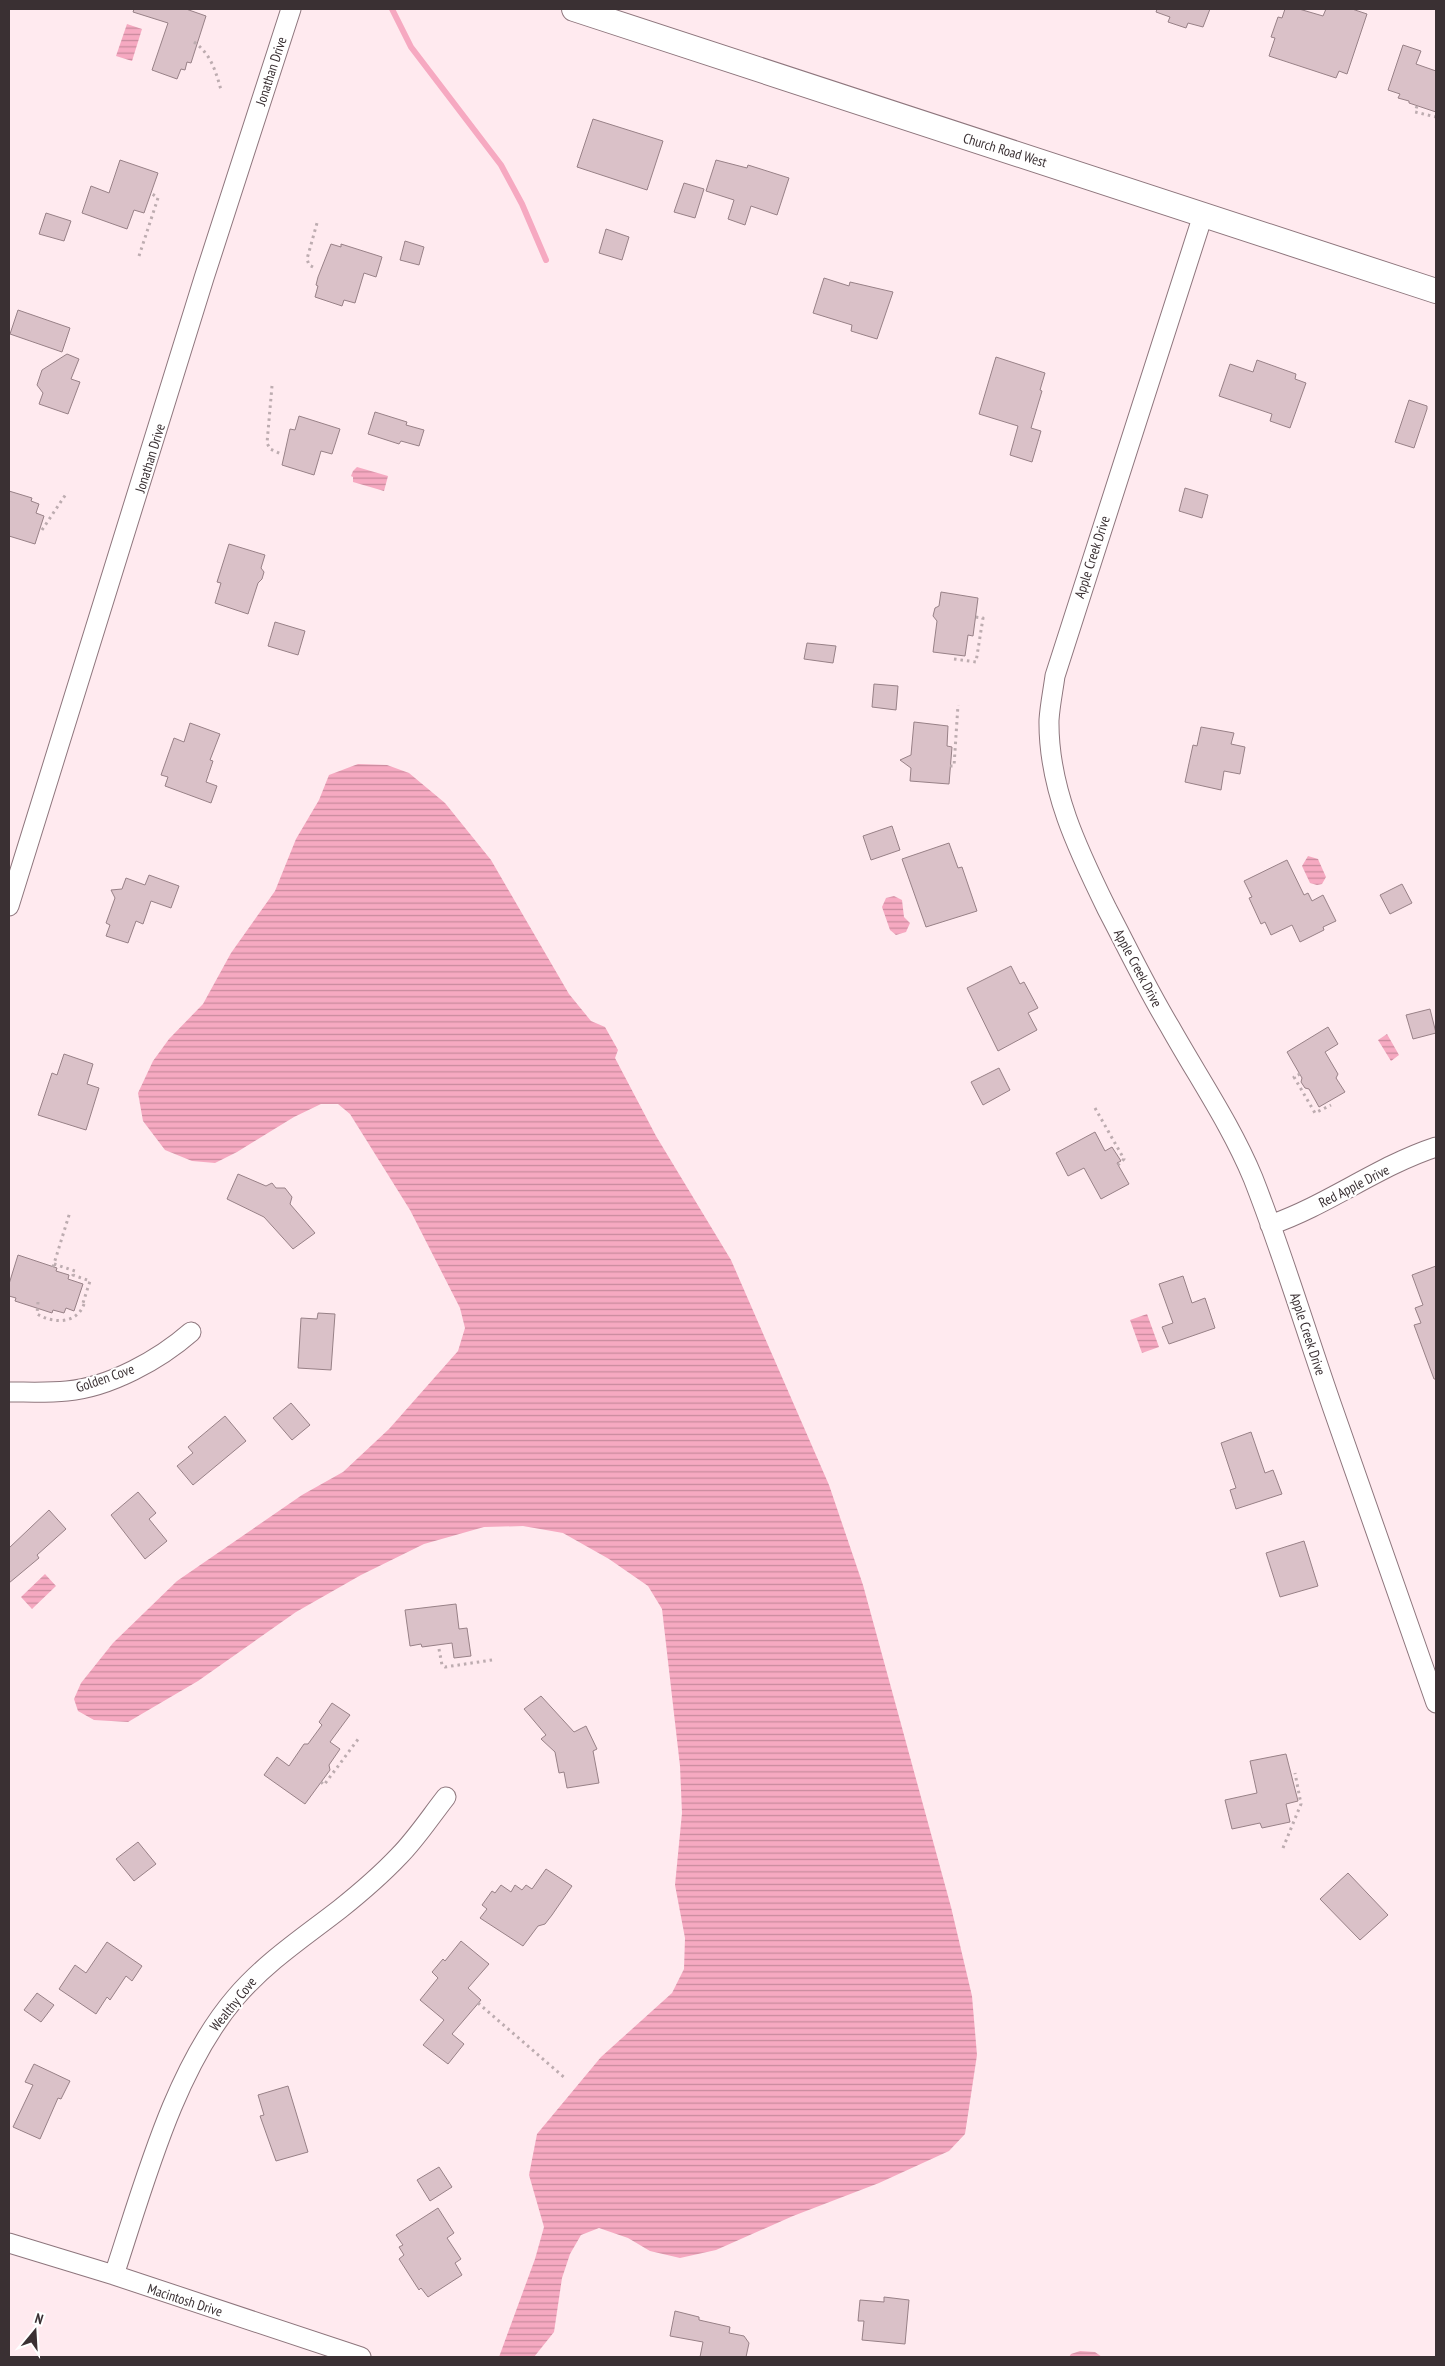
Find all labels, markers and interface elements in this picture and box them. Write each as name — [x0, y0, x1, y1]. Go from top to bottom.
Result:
street label: Jonathan Drive — [251, 34, 291, 109]
street label: Church Road West — [961, 129, 1049, 171]
street label: Jonathan Drive — [131, 421, 169, 496]
street label: Apple Creek Drive — [1070, 513, 1114, 601]
street label: Apple Creek Drive — [1110, 926, 1166, 1010]
street label: Red Apple Drive — [1316, 1160, 1393, 1211]
street label: Apple Creek Drive — [1286, 1290, 1330, 1378]
street label: Golden Cove — [74, 1360, 137, 1396]
street label: Wealthy Cove — [206, 1973, 260, 2035]
street label: Macintosh Drive — [145, 2279, 225, 2321]
north arrow — [10, 2306, 60, 2356]
text: N — [33, 2309, 45, 2328]

